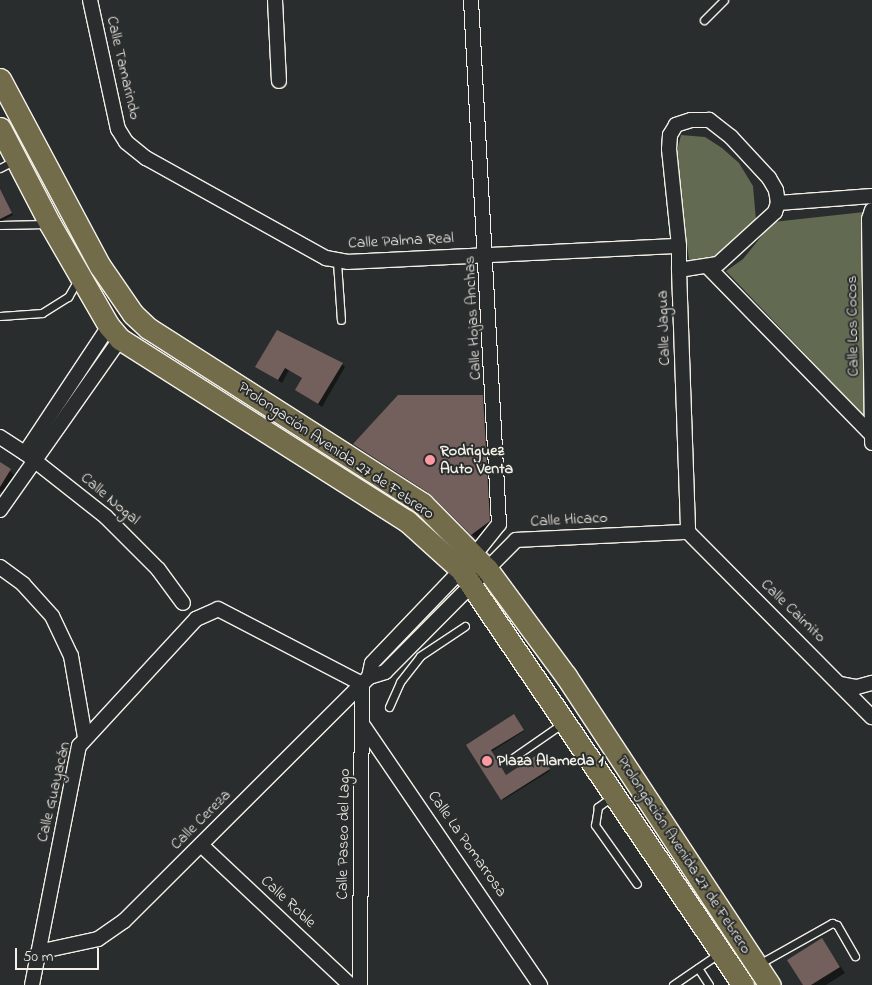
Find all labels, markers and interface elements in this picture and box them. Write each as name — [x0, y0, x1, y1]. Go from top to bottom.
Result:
street label: Calle Tamarindo — [102, 14, 144, 122]
street label: Calle Palma Real — [348, 229, 454, 253]
street label: Calle Hojas Anchas — [460, 255, 486, 381]
street label: Calle Los Cocos — [843, 275, 863, 377]
street label: Calle Jagua — [653, 290, 675, 366]
street label: Prolongación Avenida 27 de Febrero — [234, 378, 438, 524]
place label: Rodriguez Auto Venta — [440, 441, 513, 479]
marker: Rodriguez Auto Venta — [424, 454, 436, 466]
street label: Calle Nogal — [76, 469, 144, 529]
street label: Calle Hicaco — [530, 508, 608, 532]
street label: Calle Caimito — [756, 575, 830, 647]
street label: Calle Guayacán — [33, 740, 75, 844]
place label: Plaza Alameda 1 — [497, 751, 603, 771]
street label: Prolongación Avenida 27 de Febrero — [613, 752, 755, 958]
marker: Plaza Alameda 1 — [481, 755, 493, 767]
street label: Calle Paseo del Lago — [333, 768, 355, 900]
street label: Calle Cereza — [167, 786, 235, 854]
street label: Calle La Pomarrosa — [423, 787, 511, 901]
street label: Calle Roble — [256, 872, 320, 932]
scale bar — [18, 938, 101, 970]
text: 50 m — [23, 946, 53, 968]

